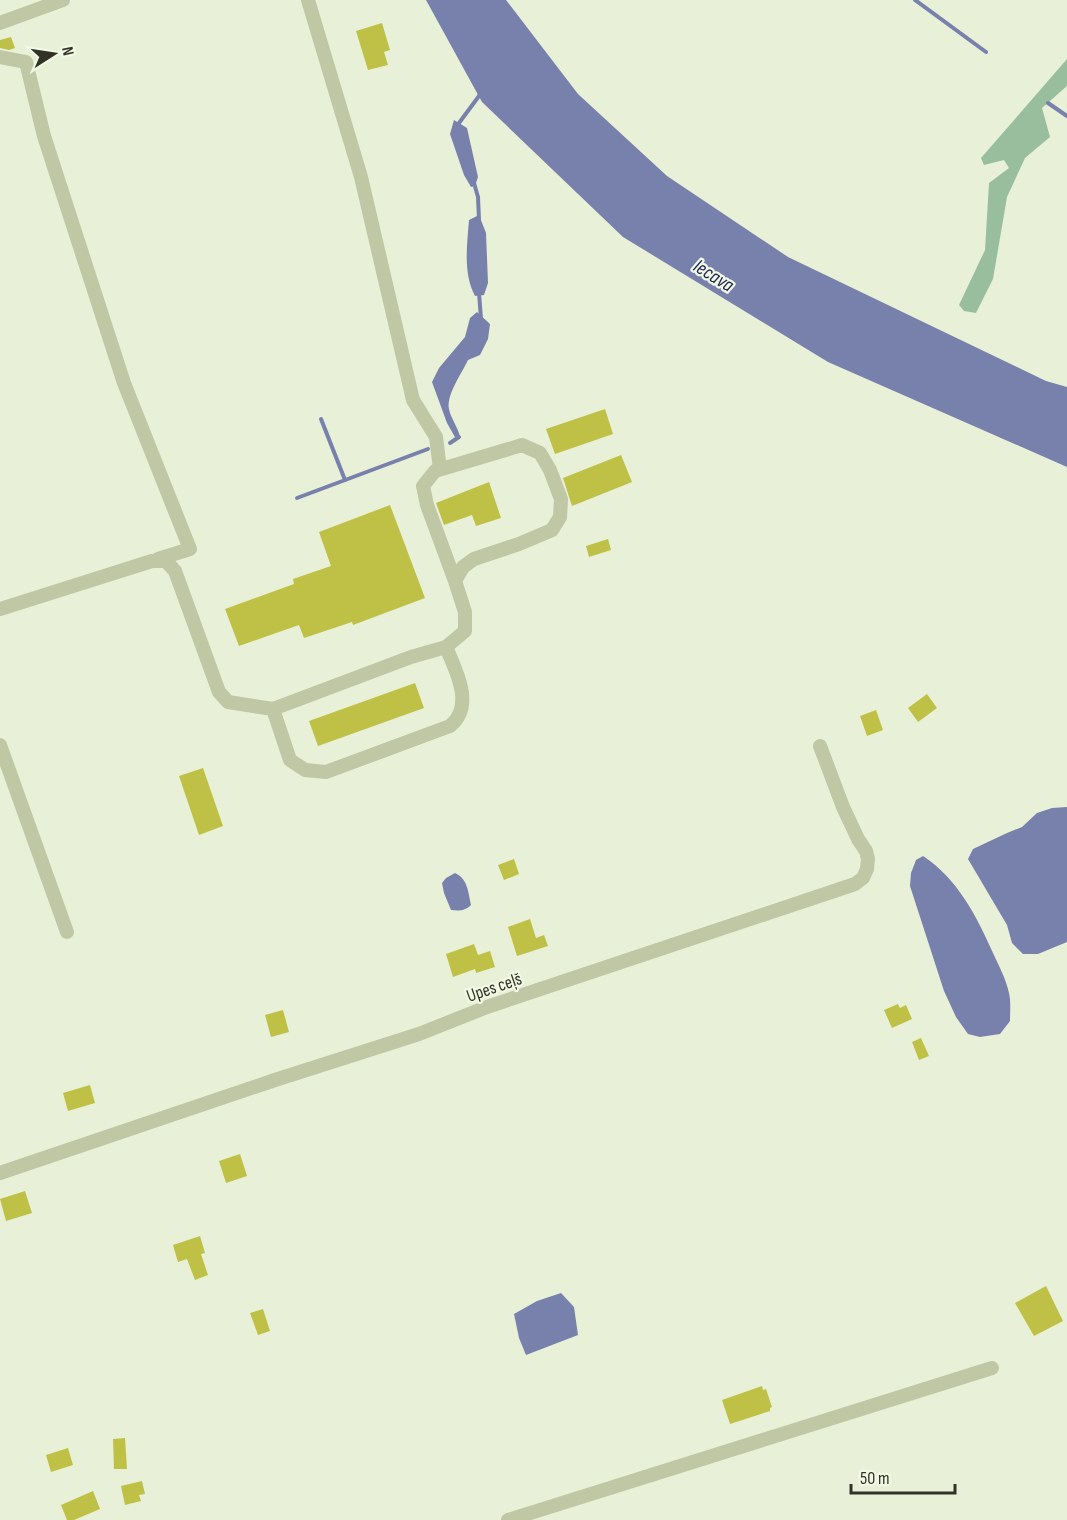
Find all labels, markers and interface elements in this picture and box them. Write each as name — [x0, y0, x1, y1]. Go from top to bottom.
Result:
north arrow — [24, 24, 84, 84]
text: N — [57, 45, 77, 57]
water label: Iecava — [689, 254, 738, 297]
street label: Upes ceļš — [464, 968, 525, 1007]
scale bar — [851, 1457, 954, 1495]
text: 50 m — [860, 1468, 890, 1489]

